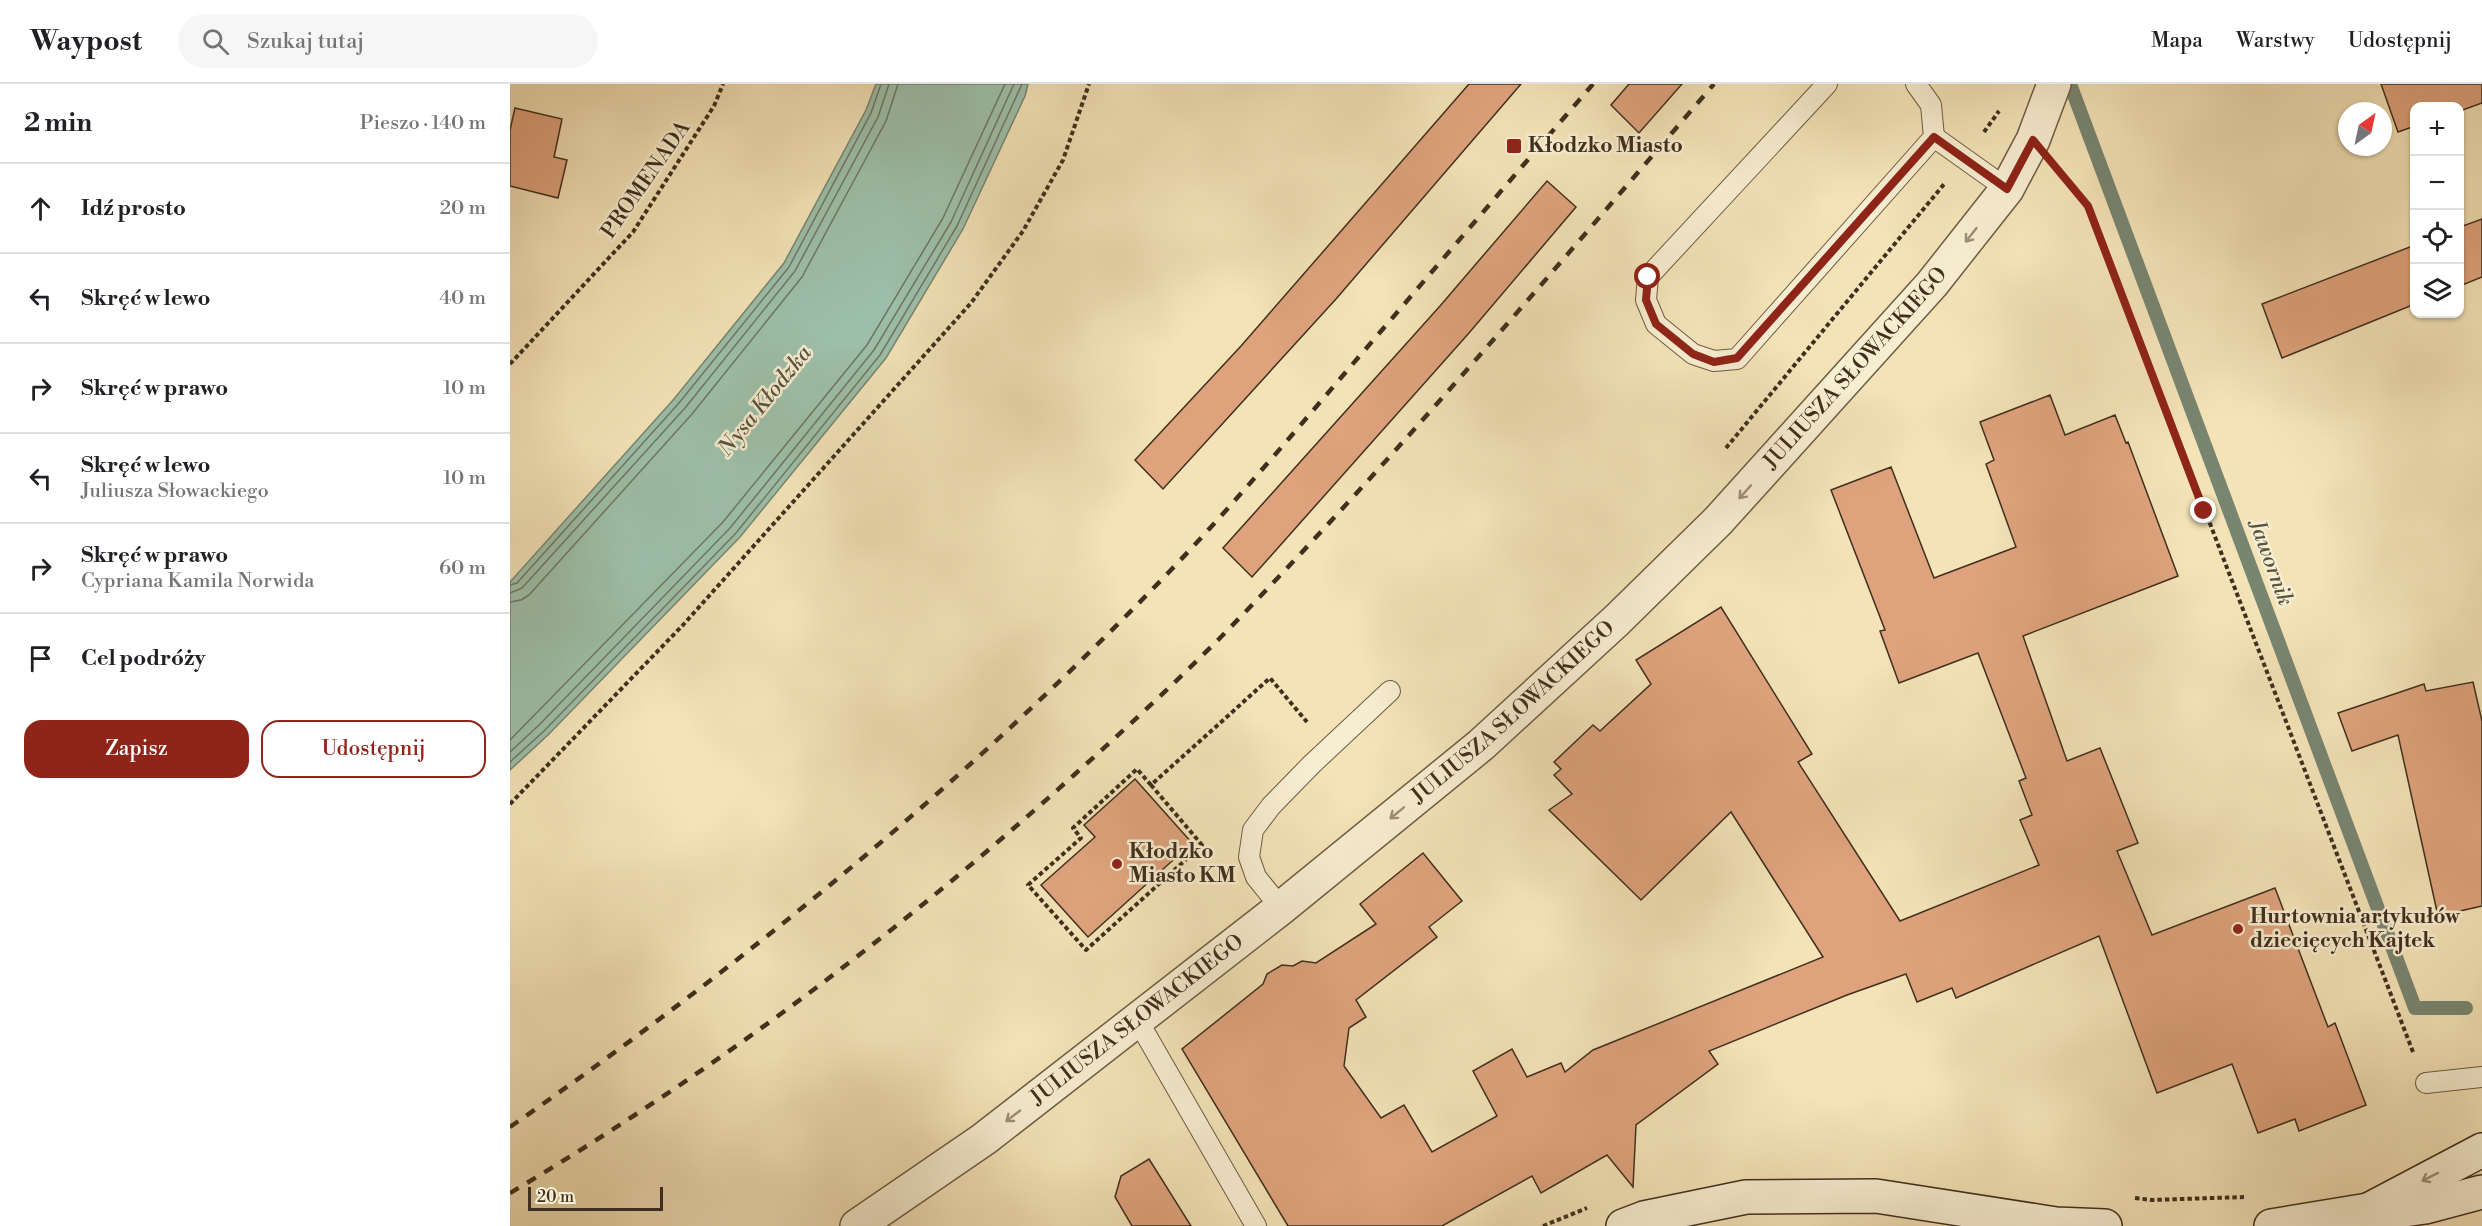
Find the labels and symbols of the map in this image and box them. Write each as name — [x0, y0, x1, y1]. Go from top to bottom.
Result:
north arrow — [2338, 102, 2392, 156]
street label: PROMENADA — [596, 116, 697, 244]
place label: Kłodzko Miasto — [1528, 133, 1683, 159]
marker: Kłodzko Miasto — [1505, 137, 1523, 155]
one-way arrow — [1964, 227, 1977, 243]
street label: JULIUSZA SŁOWACKIEGO — [1757, 262, 1953, 475]
route start — [1634, 263, 1660, 289]
water label: Nysa Kłodzka — [712, 340, 818, 462]
one-way arrow — [1738, 484, 1752, 499]
route end — [2190, 497, 2216, 523]
water label: Jawornik — [2242, 514, 2299, 609]
street label: JULIUSZA SŁOWACKIEGO — [1406, 615, 1620, 810]
one-way arrow — [1390, 806, 1406, 819]
place label: Kłodzko Miasto KM — [1129, 839, 1236, 889]
marker: Kłodzko Miasto KM — [1110, 857, 1124, 871]
place label: Hurtownia artykułów dziecięcych Kajtek — [2250, 904, 2460, 954]
marker: Hurtownia artykułów dziecięcych Kajtek — [2231, 922, 2245, 936]
street label: JULIUSZA SŁOWACKIEGO — [1025, 929, 1249, 1111]
one-way arrow — [1006, 1109, 1022, 1122]
one-way arrow — [2422, 1171, 2439, 1183]
scale bar — [528, 1184, 663, 1212]

